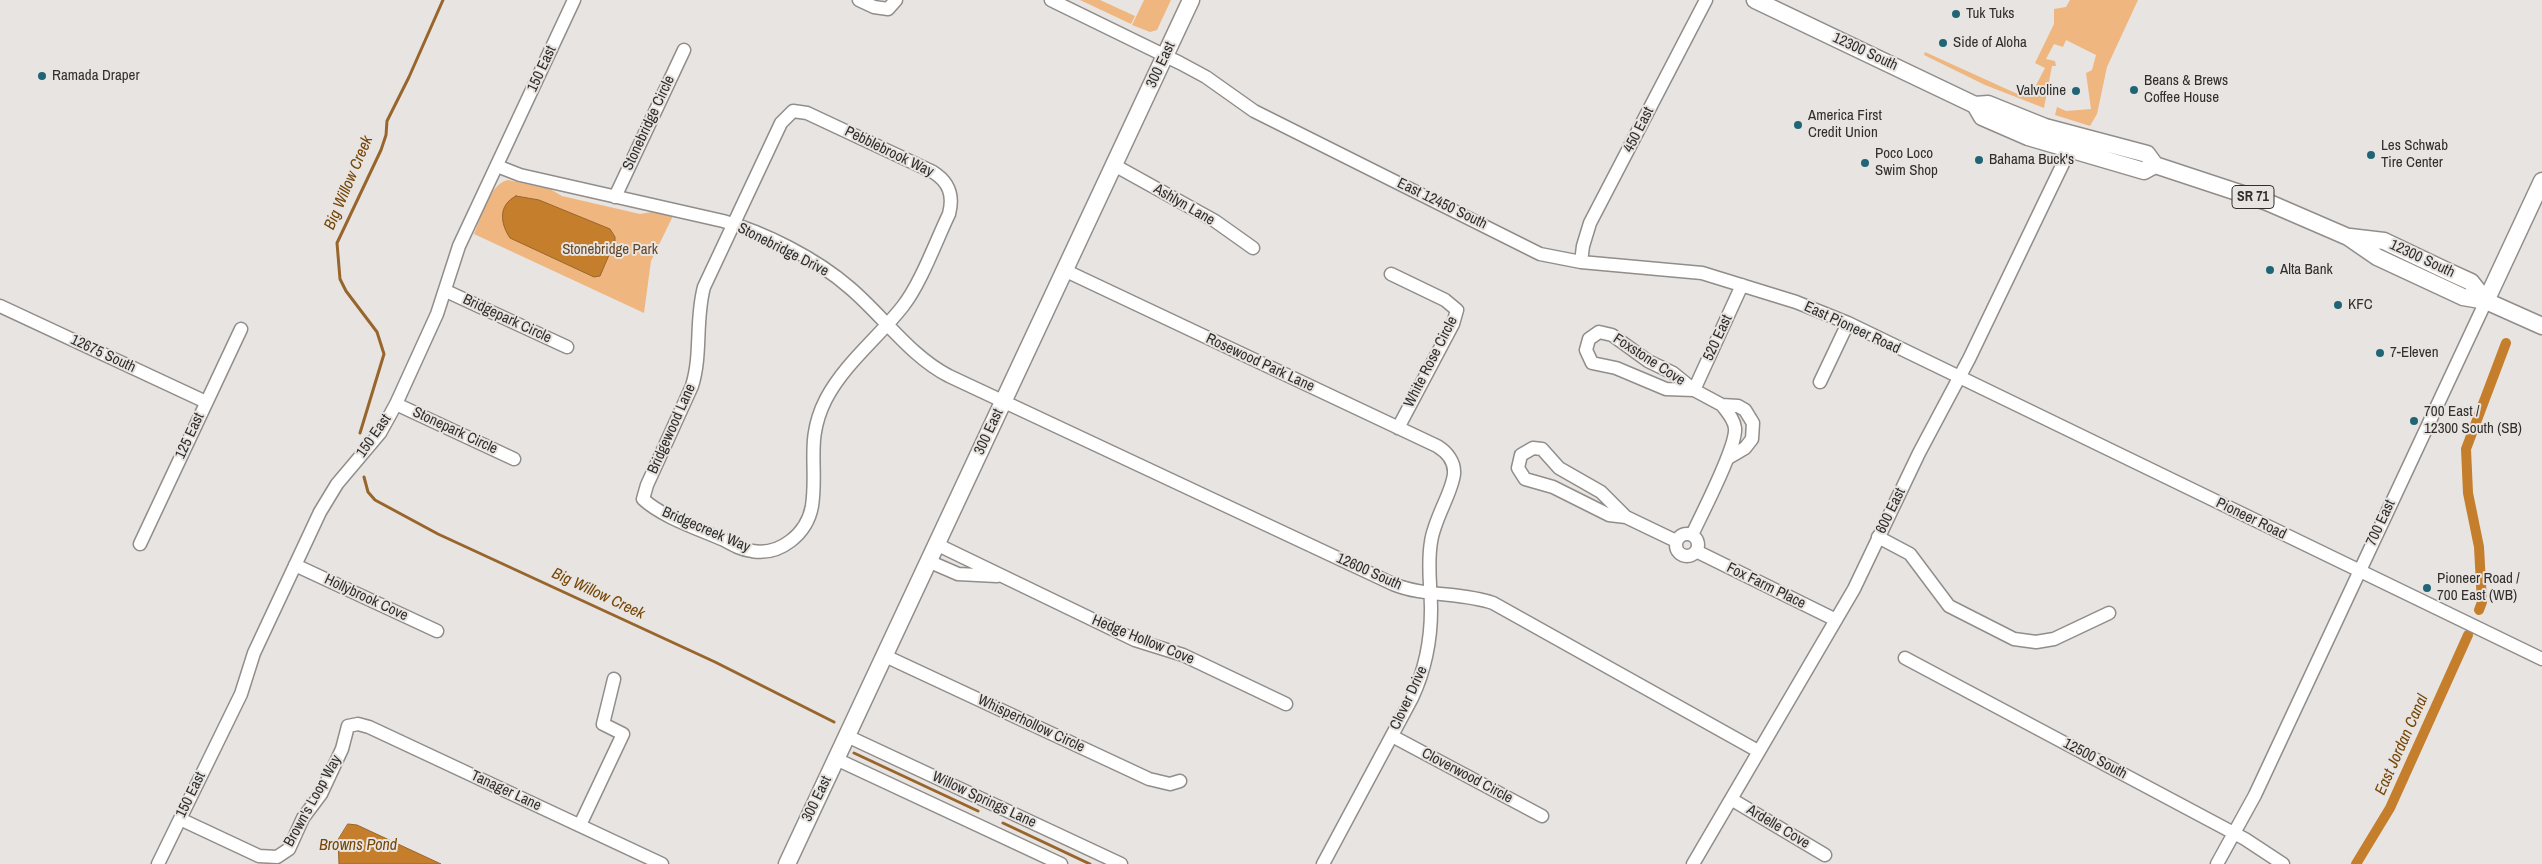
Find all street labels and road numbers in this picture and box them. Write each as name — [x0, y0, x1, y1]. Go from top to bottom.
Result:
street label: 12300 South — [1830, 29, 1900, 75]
street label: 300 East — [1143, 39, 1179, 91]
street label: 150 East — [524, 43, 560, 95]
street label: Stonebridge Circle — [619, 73, 679, 173]
street label: 450 East — [1620, 104, 1658, 156]
street label: Pebblebrook Way — [842, 123, 936, 181]
street label: East 12450 South — [1394, 174, 1490, 234]
street label: Ashlyn Lane — [1150, 180, 1218, 230]
road number: SR 71 — [2232, 186, 2274, 208]
street label: Stonebridge Drive — [734, 219, 832, 281]
street label: 12300 South — [2387, 236, 2457, 282]
street label: Bridgepark Circle — [460, 291, 554, 347]
street label: East Pioneer Road — [1801, 298, 1903, 358]
street label: 520 East — [1700, 312, 1736, 364]
street label: White Rose Circle — [1400, 313, 1462, 411]
street label: Rosewood Park Lane — [1203, 330, 1317, 396]
street label: Foxstone Cove — [1610, 330, 1688, 390]
street label: 12675 South — [68, 331, 138, 377]
street label: Bridgewood Lane — [644, 381, 700, 477]
street label: Stonepark Circle — [410, 403, 500, 459]
street label: 300 East — [971, 406, 1007, 458]
street label: 125 East — [172, 410, 208, 462]
street label: 150 East — [353, 411, 395, 461]
street label: 600 East — [1872, 485, 1910, 537]
street label: Pioneer Road — [2213, 494, 2289, 544]
street label: 700 East — [2363, 497, 2399, 549]
street label: Bridgecreek Way — [659, 503, 753, 557]
street label: 12600 South — [1333, 550, 1405, 594]
street label: Fox Farm Place — [1724, 559, 1808, 613]
street label: Hollybrook Cove — [321, 571, 411, 625]
street label: Hedge Hollow Cove — [1089, 611, 1197, 669]
street label: Clover Drive — [1386, 663, 1432, 733]
street label: Whisperhollow Circle — [975, 691, 1087, 757]
street label: 12500 South — [2060, 735, 2130, 783]
street label: Cloverwood Circle — [1418, 744, 1516, 808]
street label: Brown's Loop Way — [280, 752, 346, 850]
street label: Tanager Lane — [468, 767, 544, 815]
street label: Willow Springs Lane — [929, 768, 1039, 832]
street label: 150 East — [172, 769, 210, 821]
street label: 300 East — [798, 773, 836, 825]
street label: Ardelle Cove — [1743, 801, 1813, 853]

